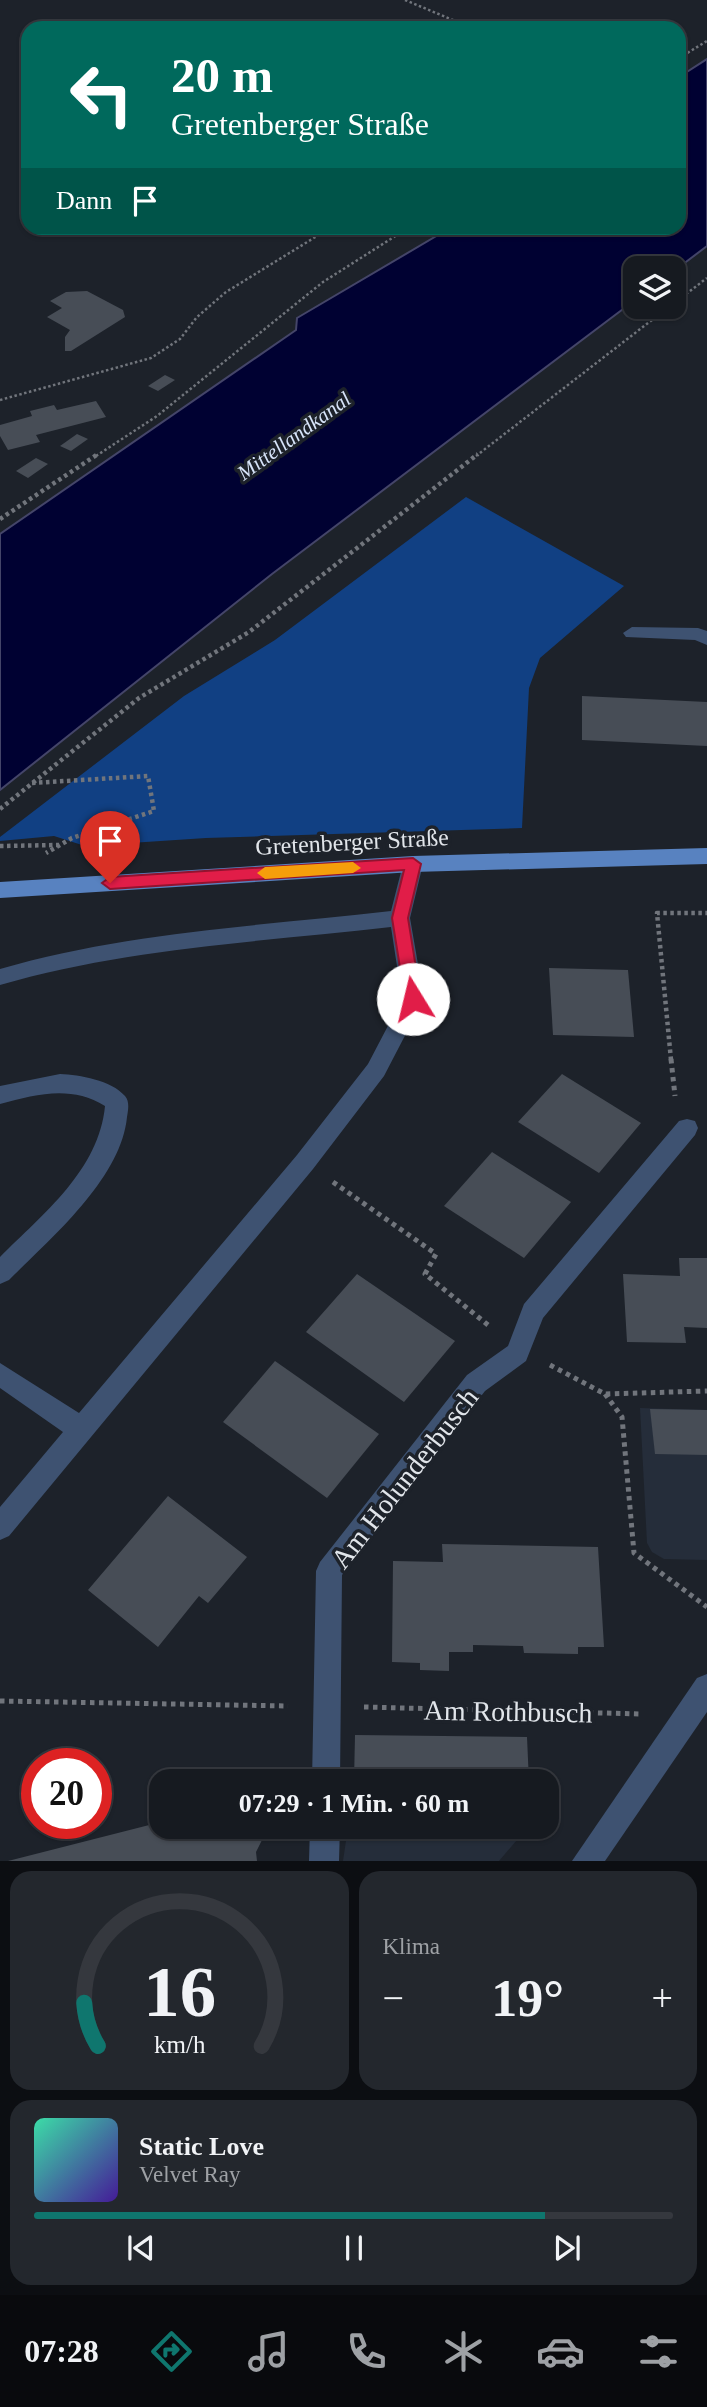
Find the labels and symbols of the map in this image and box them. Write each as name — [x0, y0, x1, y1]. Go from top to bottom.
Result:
water label: Mittellandkanal — [232, 387, 355, 486]
pin — [80, 811, 140, 883]
street label: Gretenberger Straße — [255, 824, 449, 860]
position arrow — [376, 962, 450, 1036]
street label: Am Holunderbusch — [324, 1382, 484, 1575]
street label: Am Rothbusch — [423, 1695, 593, 1728]
speed limit sign: 20 — [21, 1748, 112, 1839]

